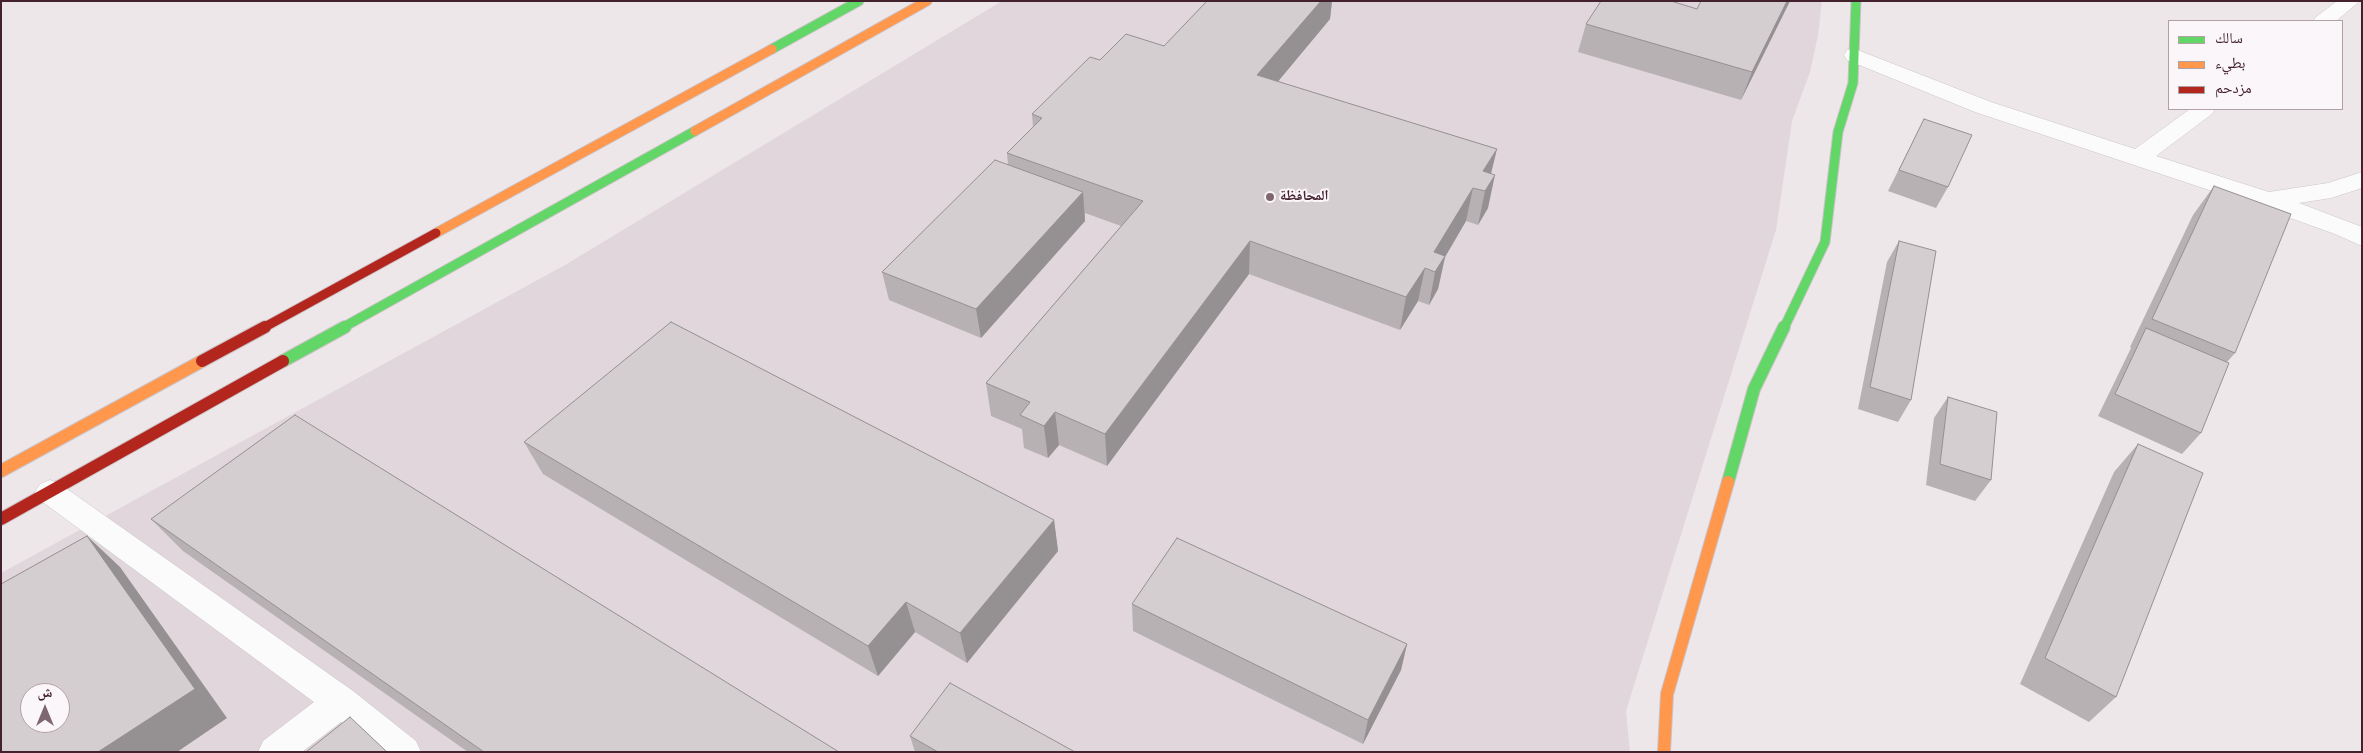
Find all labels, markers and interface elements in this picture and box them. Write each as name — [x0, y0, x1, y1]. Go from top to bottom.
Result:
legend — [2168, 20, 2343, 110]
text: سالك — [2215, 30, 2243, 49]
text: بطيء — [2215, 55, 2245, 74]
text: مزدحم — [2215, 80, 2252, 99]
place label: المحافظة — [1280, 189, 1328, 205]
marker: المحافظة — [1264, 191, 1276, 203]
north arrow — [20, 683, 70, 733]
text: ش — [38, 685, 52, 702]

